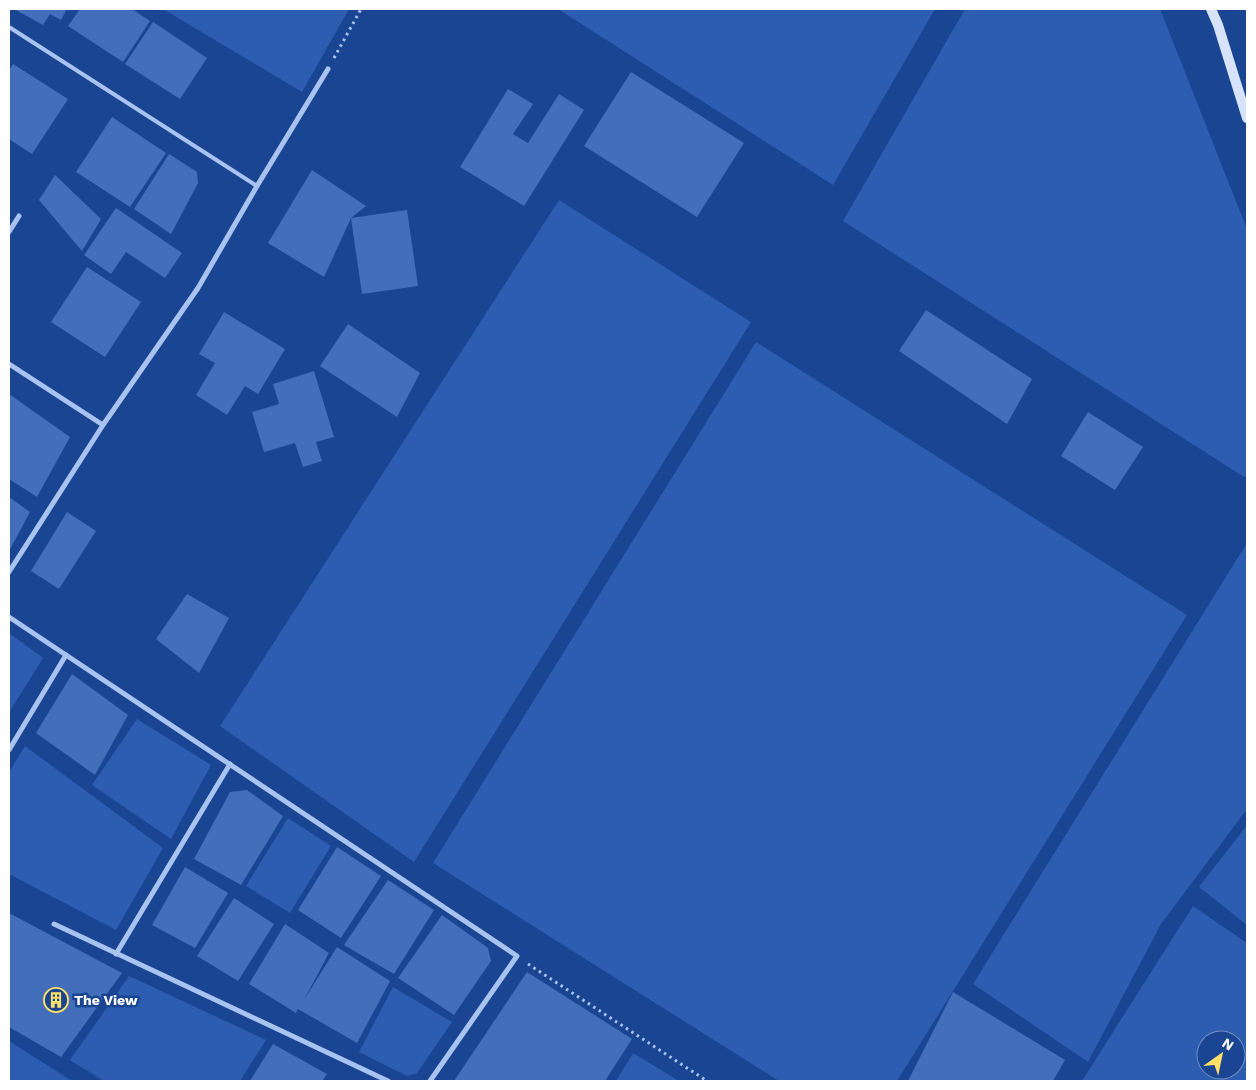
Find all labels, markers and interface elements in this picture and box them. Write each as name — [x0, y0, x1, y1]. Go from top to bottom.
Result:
building icon: The View — [43, 987, 69, 1013]
place label: The View — [74, 992, 138, 1008]
north arrow — [1196, 1030, 1246, 1080]
text: N — [1219, 1035, 1237, 1054]

